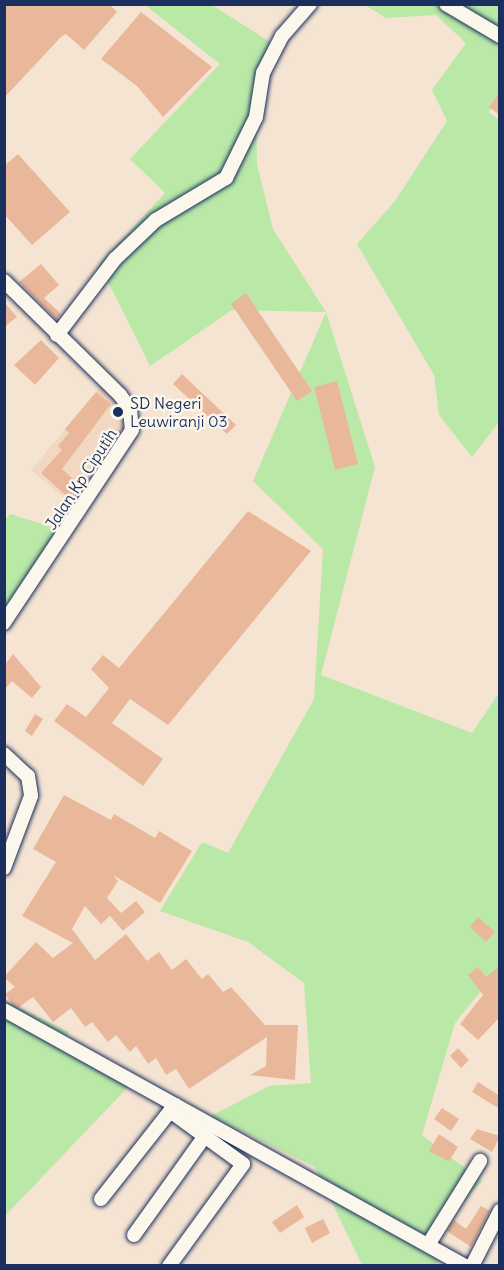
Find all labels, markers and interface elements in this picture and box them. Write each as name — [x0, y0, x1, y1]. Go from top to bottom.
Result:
place label: SD Negeri Leuwiranji 03 — [130, 393, 228, 431]
marker: SD Negeri Leuwiranji 03 — [111, 405, 125, 419]
street label: Jalan Kp Ciputih — [41, 425, 121, 533]

